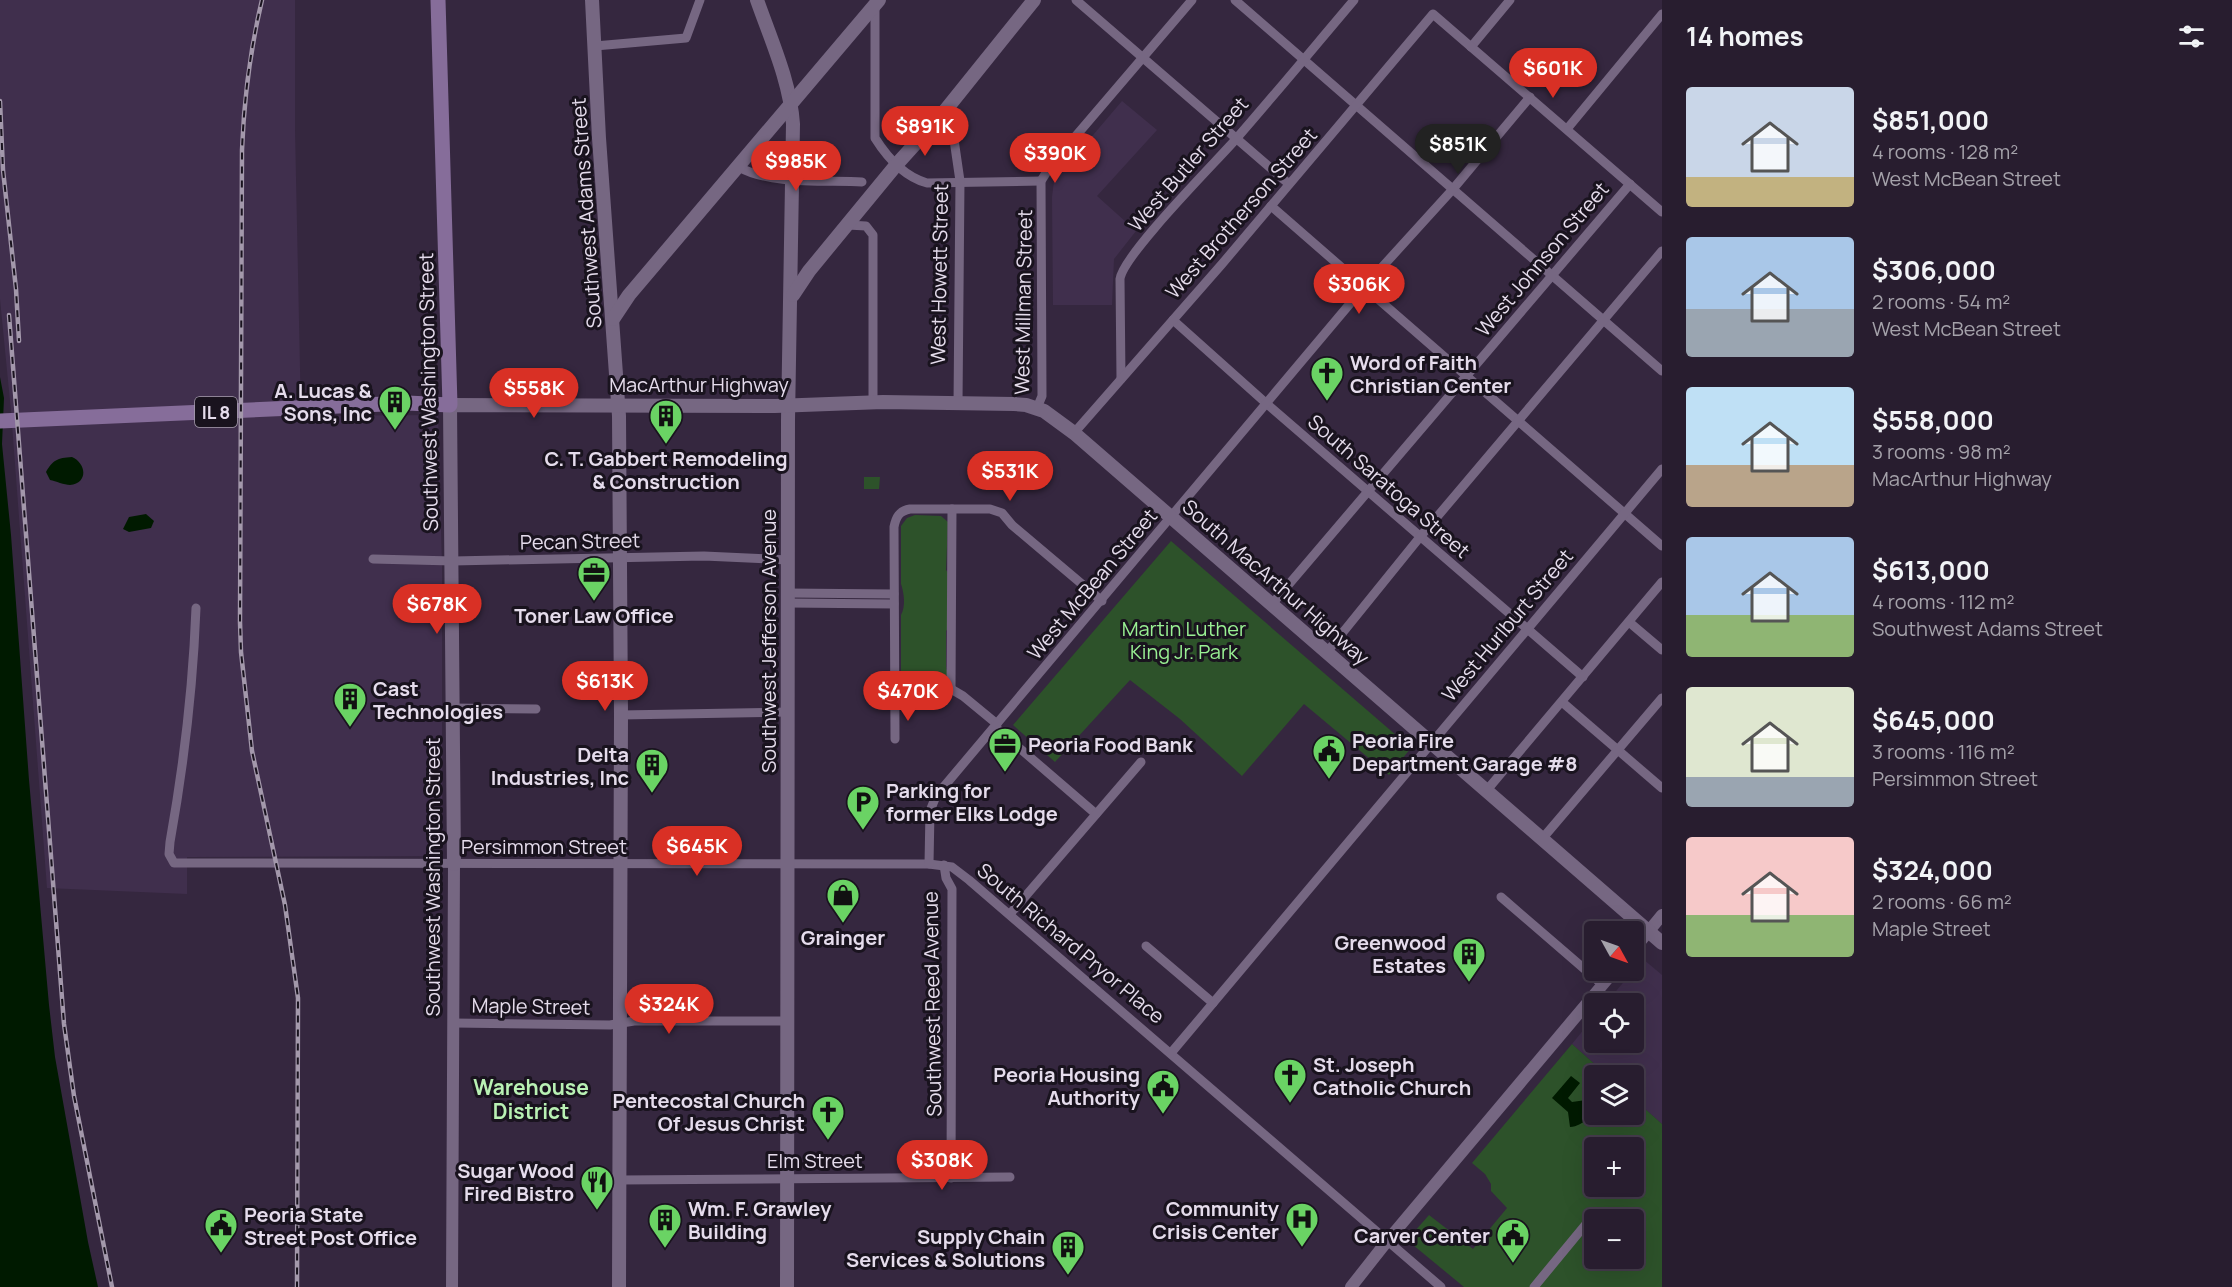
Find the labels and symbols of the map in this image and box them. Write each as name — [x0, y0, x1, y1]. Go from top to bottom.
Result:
pin: $601K — [1511, 48, 1595, 99]
street label: West Butler Street — [1122, 91, 1254, 237]
street label: Southwest Adams Street — [564, 97, 608, 329]
pin: $891K — [883, 106, 967, 157]
street label: West Brotherson Street — [1159, 122, 1323, 304]
pin: $851K — [1416, 124, 1500, 175]
pin: $390K — [1013, 133, 1097, 184]
pin: $985K — [754, 141, 838, 192]
street label: West Johnson Street — [1469, 176, 1615, 342]
street label: West Howett Street — [924, 183, 954, 365]
street label: West Millman Street — [1008, 209, 1038, 395]
street label: Southwest Washington Street — [412, 252, 444, 532]
pin: $306K — [1317, 264, 1401, 315]
place label: Word of Faith Christian Center — [1350, 349, 1511, 399]
church icon: Word of Faith Christian Center — [1309, 355, 1345, 402]
pin: $558K — [492, 368, 576, 419]
street label: MacArthur Highway — [609, 371, 789, 398]
place label: A. Lucas & Sons, Inc — [274, 377, 373, 427]
building icon: A. Lucas & Sons, Inc — [377, 384, 413, 431]
road number: IL 8 — [195, 397, 237, 427]
building icon: C. T. Gabbert Remodeling & Construction — [648, 398, 684, 445]
street label: South Saratoga Street — [1302, 408, 1476, 564]
place label: C. T. Gabbert Remodeling & Construction — [544, 445, 788, 495]
pin: $531K — [968, 451, 1052, 502]
street label: South MacArthur Highway — [1177, 493, 1376, 671]
street label: West McBean Street — [1021, 503, 1163, 665]
street label: Southwest Jefferson Avenue — [755, 509, 782, 773]
street label: Pecan Street — [520, 526, 640, 556]
street label: West Hurlburt Street — [1435, 543, 1579, 707]
office icon: Toner Law Office — [576, 555, 612, 602]
pin: $678K — [395, 584, 479, 635]
place label: Toner Law Office — [514, 602, 674, 629]
park label: Martin Luther King Jr. Park — [1122, 615, 1246, 665]
pin: $613K — [563, 661, 647, 712]
pin: $470K — [866, 671, 950, 722]
place label: Cast Technologies — [373, 675, 503, 725]
building icon: Cast Technologies — [332, 681, 368, 728]
office icon: Peoria Food Bank — [987, 726, 1023, 773]
place label: Peoria Fire Department Garage #8 — [1352, 727, 1578, 777]
place label: Peoria Food Bank — [1028, 731, 1194, 758]
public building icon: Peoria Fire Department Garage #8 — [1311, 733, 1347, 780]
street label: Southwest Washington Street — [419, 738, 446, 1016]
place label: Delta Industries, Inc — [491, 741, 629, 791]
building icon: Delta Industries, Inc — [634, 747, 670, 794]
place label: Parking for former Elks Lodge — [886, 777, 1058, 827]
parking icon: Parking for former Elks Lodge — [845, 784, 881, 831]
pin: $645K — [655, 826, 739, 877]
street label: Persimmon Street — [461, 833, 627, 860]
street label: South Richard Pryor Place — [972, 857, 1170, 1029]
shop icon: Grainger — [825, 877, 861, 924]
street label: Southwest Reed Avenue — [917, 891, 947, 1117]
north arrow — [1584, 921, 1644, 981]
place label: Grainger — [801, 924, 885, 951]
place label: Greenwood Estates — [1335, 929, 1446, 979]
building icon: Greenwood Estates — [1451, 936, 1487, 983]
pin: $324K — [627, 984, 711, 1035]
street label: Maple Street — [471, 991, 591, 1021]
place label: St. Joseph Catholic Church — [1313, 1051, 1471, 1101]
church icon: St. Joseph Catholic Church — [1272, 1057, 1308, 1104]
place label: Peoria Housing Authority — [993, 1061, 1141, 1111]
public building icon: Peoria Housing Authority — [1145, 1068, 1181, 1115]
district label: Warehouse District — [473, 1073, 589, 1125]
place label: Pentecostal Church Of Jesus Christ — [612, 1087, 805, 1137]
church icon: Pentecostal Church Of Jesus Christ — [810, 1094, 846, 1141]
pin: $308K — [900, 1140, 984, 1191]
street label: Elm Street — [767, 1147, 863, 1174]
place label: Sugar Wood Fired Bistro — [457, 1157, 574, 1207]
restaurant icon: Sugar Wood Fired Bistro — [579, 1164, 615, 1211]
place label: Wm. F. Grawley Building — [688, 1195, 832, 1245]
place label: Community Crisis Center — [1152, 1195, 1280, 1245]
place label: Peoria State Street Post Office — [244, 1201, 417, 1251]
hospital icon: Community Crisis Center — [1284, 1201, 1320, 1248]
building icon: Wm. F. Grawley Building — [647, 1202, 683, 1249]
public building icon: Peoria State Street Post Office — [203, 1207, 239, 1254]
public building icon: Carver Center — [1495, 1217, 1531, 1264]
place label: Carver Center — [1354, 1222, 1490, 1249]
place label: Supply Chain Services & Solutions — [846, 1223, 1045, 1273]
building icon: Supply Chain Services & Solutions — [1050, 1229, 1086, 1276]

